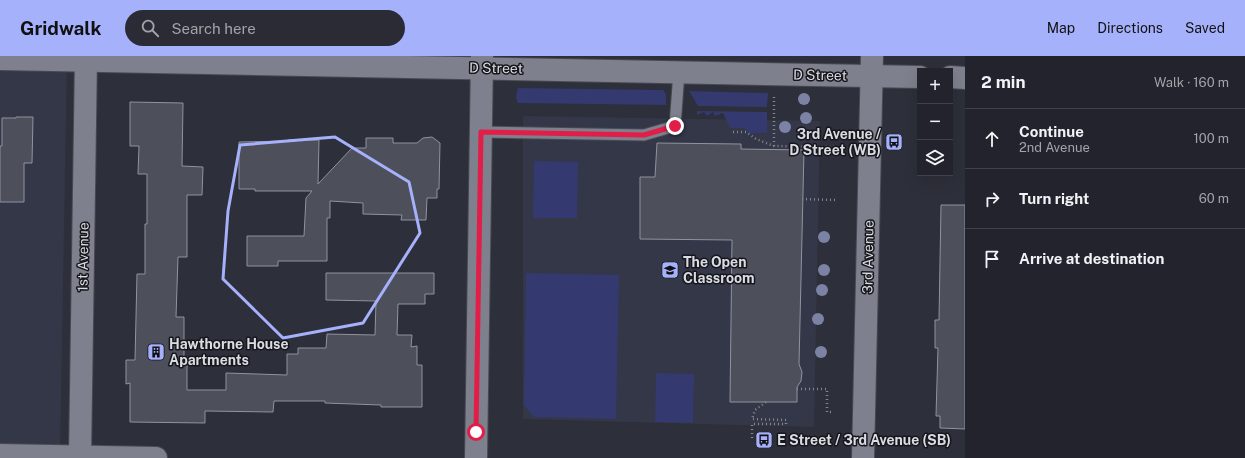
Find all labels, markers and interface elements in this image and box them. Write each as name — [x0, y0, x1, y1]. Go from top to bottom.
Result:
search box — [125, 10, 405, 46]
text: Gridwalk — [20, 17, 101, 39]
icon: search — [139, 17, 161, 39]
text: Search here — [171, 20, 256, 37]
text: Map — [1047, 20, 1075, 36]
text: Directions — [1097, 20, 1163, 36]
text: Saved — [1185, 20, 1225, 36]
street label: D Street — [469, 60, 523, 76]
street label: D Street — [793, 67, 847, 83]
map controls — [917, 68, 953, 176]
button: + — [917, 68, 953, 104]
text: 2 min — [981, 72, 1026, 92]
text: Walk · 160 m — [1154, 75, 1229, 90]
button: − — [917, 104, 953, 140]
route end — [666, 117, 684, 135]
text: Continue — [1019, 123, 1084, 140]
place label: 3rd Avenue / D Street (WB) — [789, 126, 882, 158]
icon: ahead — [981, 128, 1003, 150]
text: 100 m — [1193, 131, 1229, 146]
bus stop icon: 3rd Avenue / D Street (WB) — [884, 132, 904, 152]
button: layers — [917, 140, 953, 176]
text: 2nd Avenue — [1019, 140, 1090, 155]
icon: right — [981, 188, 1003, 210]
text: Turn right — [1019, 190, 1089, 207]
text: 60 m — [1199, 191, 1229, 206]
street label: 3rd Avenue — [859, 220, 877, 294]
street label: 1st Avenue — [74, 222, 92, 292]
icon: arrive — [981, 248, 1003, 270]
text: Arrive at destination — [1019, 250, 1164, 267]
place label: The Open Classroom — [683, 254, 755, 286]
school or university icon: The Open Classroom — [660, 260, 680, 280]
place label: Hawthorne House Apartments — [169, 336, 289, 368]
building icon: Hawthorne House Apartments — [146, 342, 166, 362]
route start — [467, 423, 485, 441]
bus stop icon: E Street / 3rd Avenue (SB) — [754, 430, 774, 450]
place label: E Street / 3rd Avenue (SB) — [777, 432, 951, 448]

